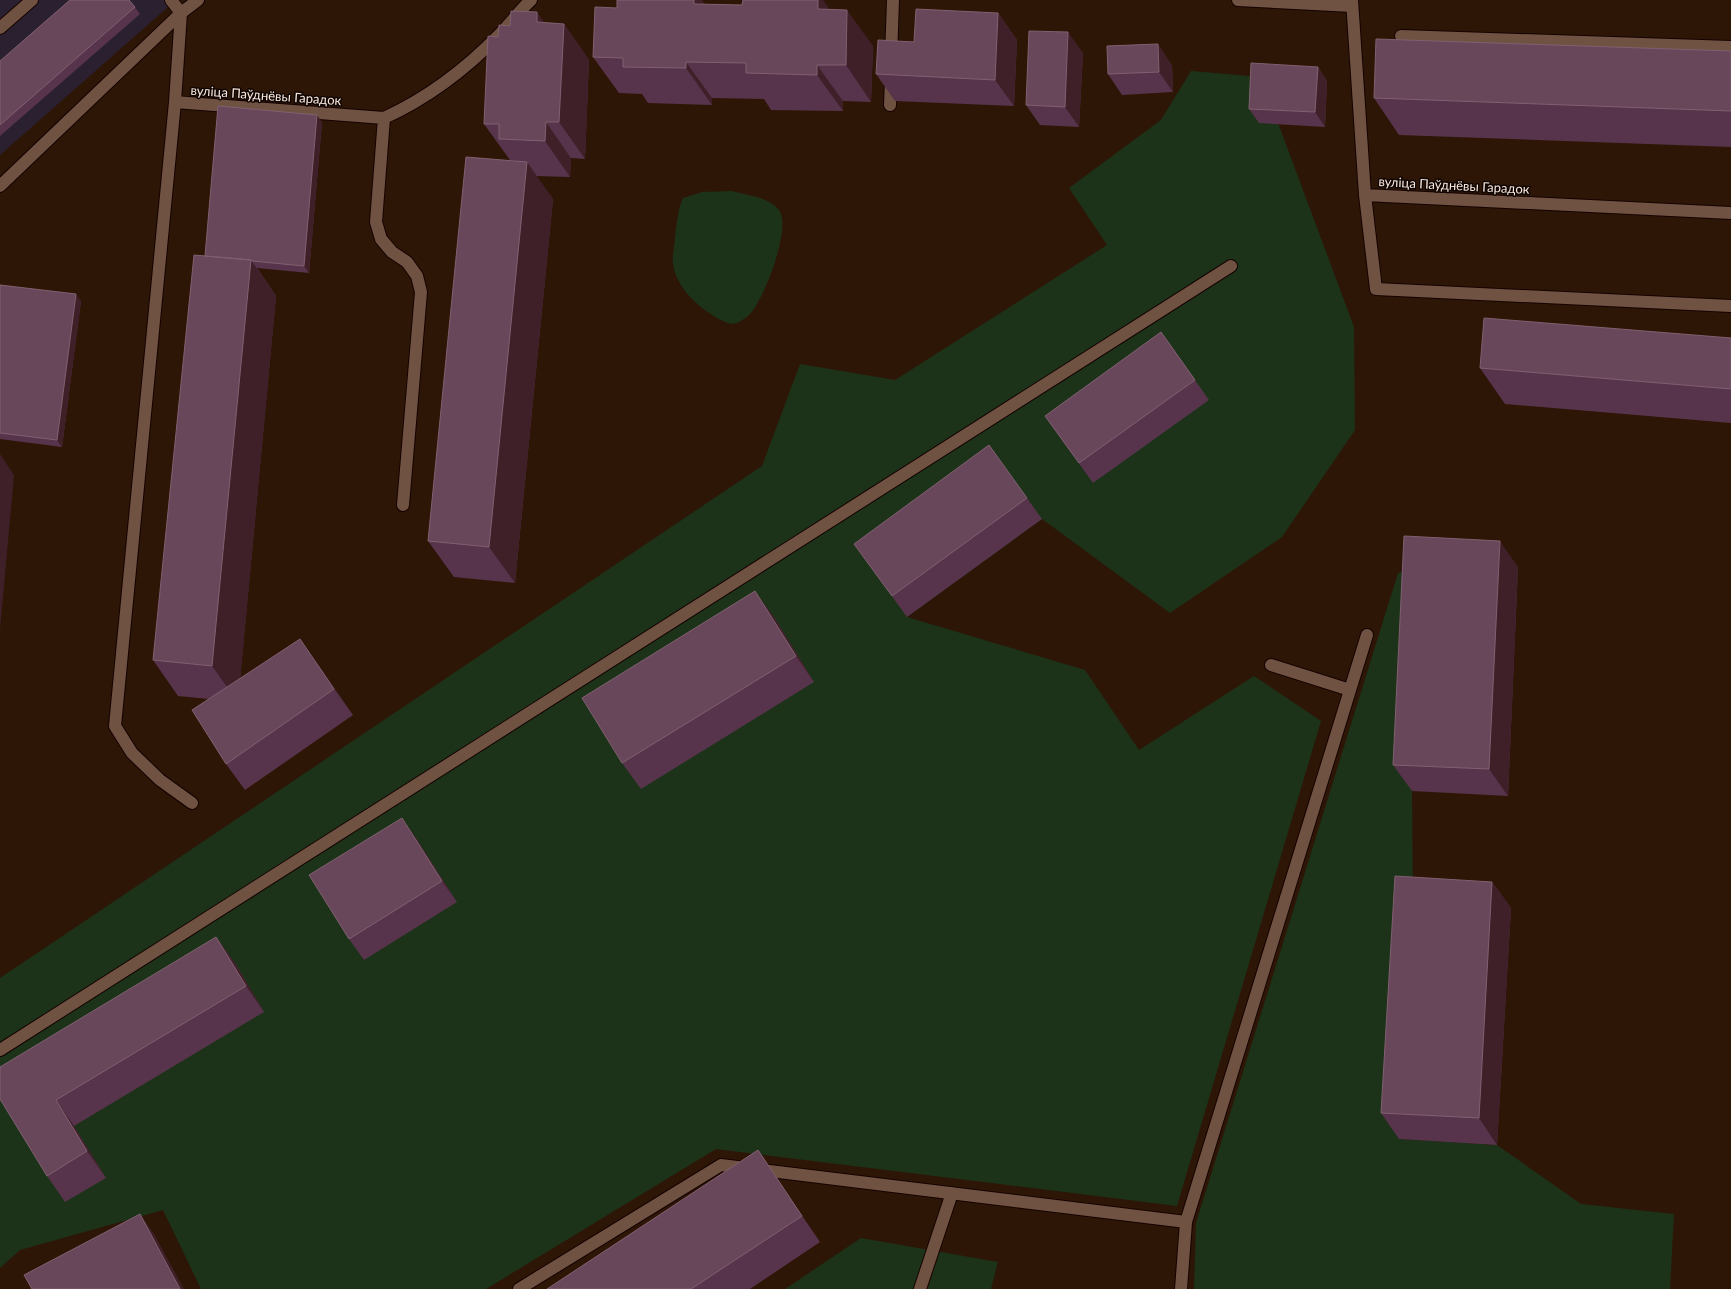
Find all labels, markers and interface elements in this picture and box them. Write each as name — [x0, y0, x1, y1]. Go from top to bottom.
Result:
street label: вуліца Паўднёвы Гарадок — [190, 82, 342, 108]
street label: вуліца Паўднёвы Гарадок — [1378, 173, 1530, 197]

